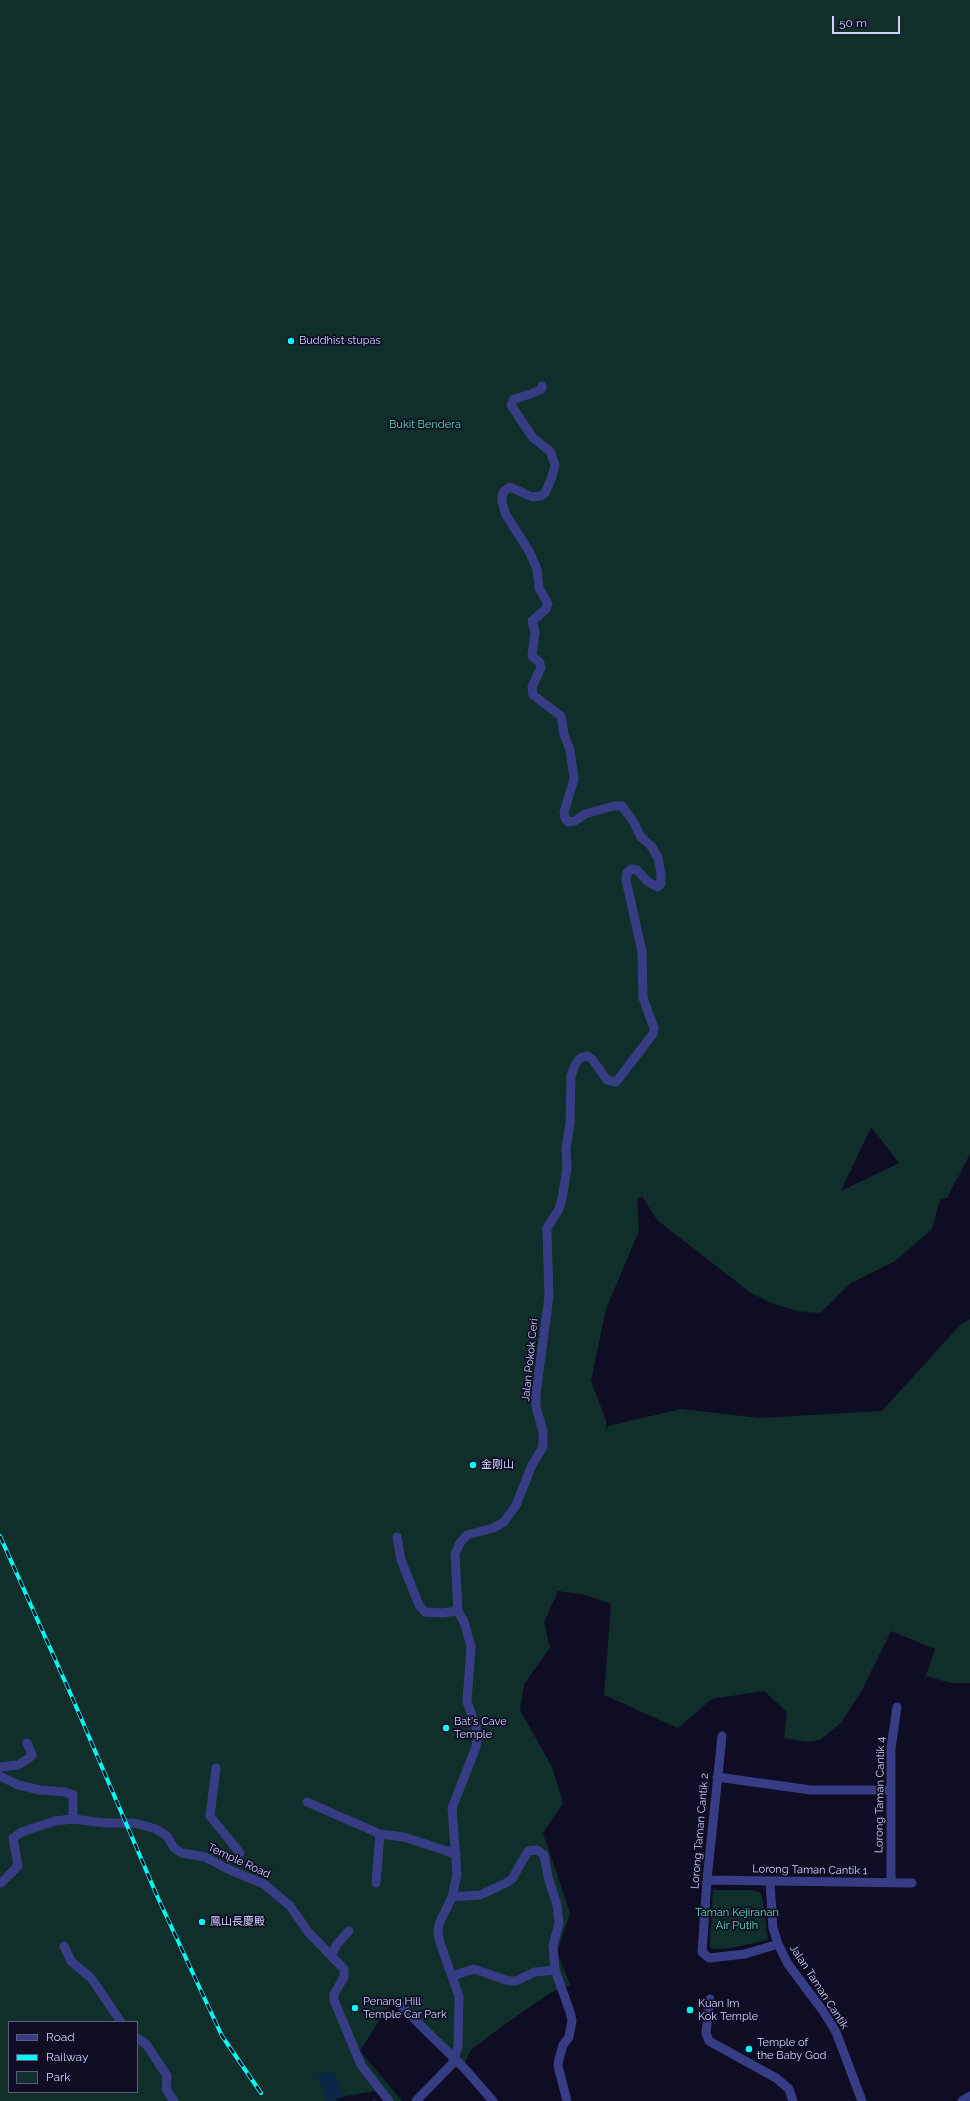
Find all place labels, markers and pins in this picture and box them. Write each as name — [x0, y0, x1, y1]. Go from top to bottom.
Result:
place label: Buddhist stupas — [299, 334, 381, 348]
marker: Buddhist stupas — [286, 336, 296, 346]
place label: 金刚山 — [481, 1458, 514, 1472]
marker: 金刚山 — [468, 1460, 478, 1470]
place label: Bat's Cave Temple — [454, 1715, 507, 1741]
marker: Bat's Cave Temple — [441, 1723, 451, 1733]
place label: 鳳山長慶殿 — [210, 1915, 265, 1929]
marker: 鳳山長慶殿 — [197, 1917, 207, 1927]
place label: Penang Hill Temple Car Park — [363, 1995, 447, 2021]
place label: Kuan Im Kok Temple — [698, 1997, 758, 2023]
marker: Penang Hill Temple Car Park — [350, 2003, 360, 2013]
marker: Kuan Im Kok Temple — [685, 2005, 695, 2015]
place label: Temple of the Baby God — [757, 2036, 826, 2062]
marker: Temple of the Baby God — [744, 2044, 754, 2054]

